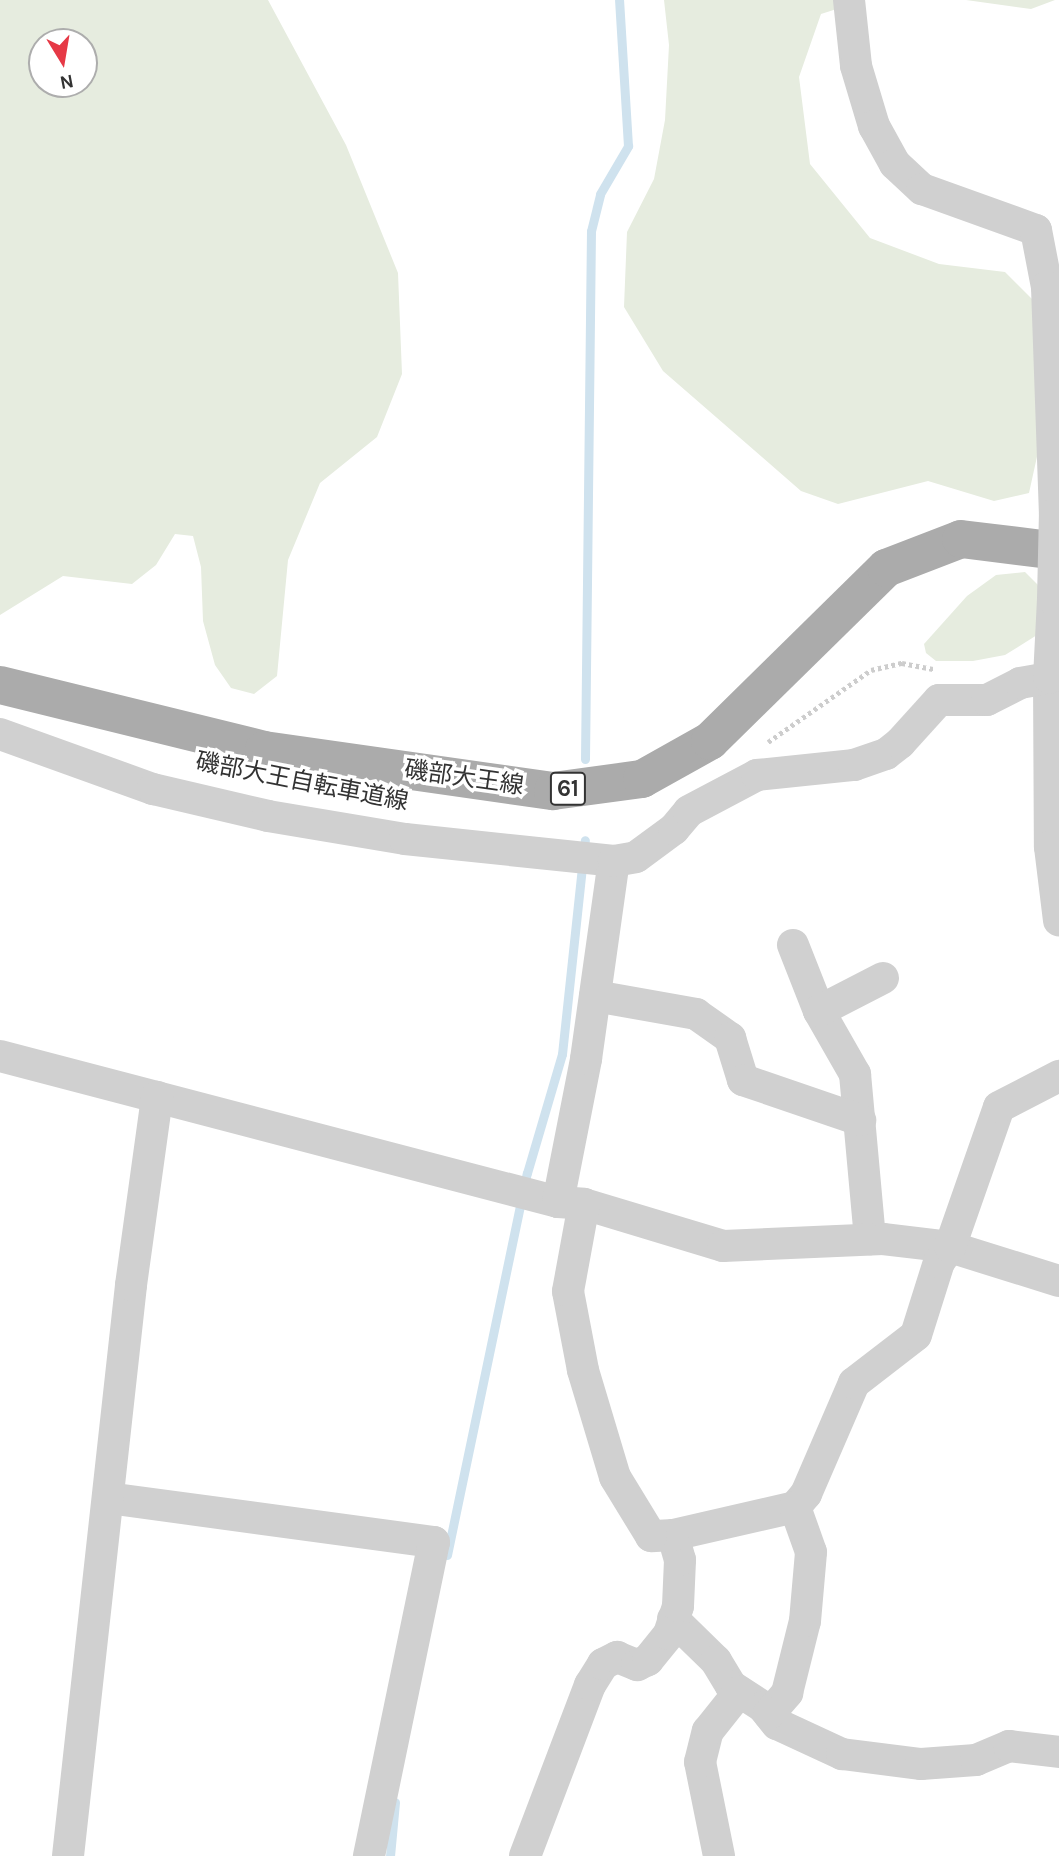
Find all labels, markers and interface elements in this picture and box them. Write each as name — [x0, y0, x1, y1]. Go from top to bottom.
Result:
north arrow — [28, 28, 98, 98]
text: N — [58, 70, 75, 94]
street label: 磯部大王自転車道線 — [193, 747, 411, 817]
street label: 磯部大王線 — [403, 755, 525, 801]
road number: 61 — [549, 769, 587, 808]

